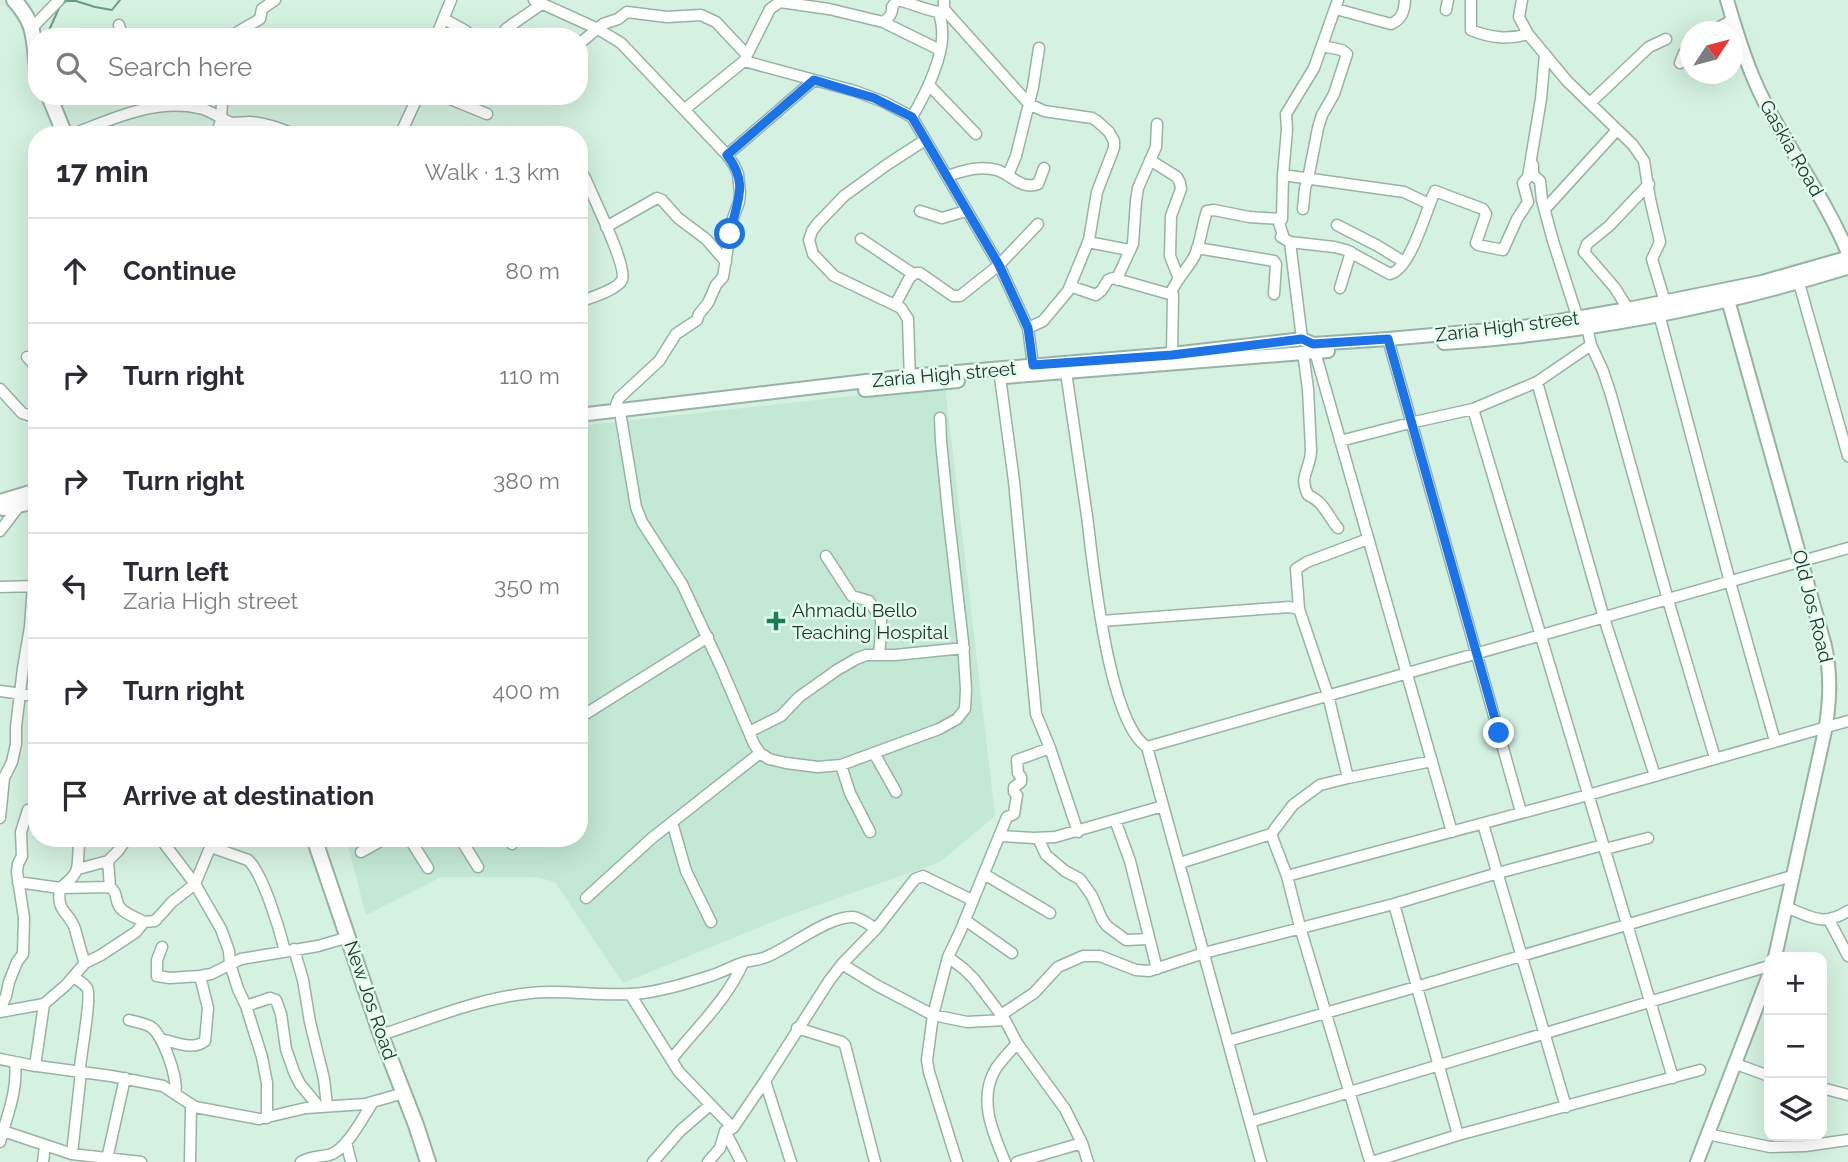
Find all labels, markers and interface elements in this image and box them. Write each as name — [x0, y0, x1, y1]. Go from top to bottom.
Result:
north arrow — [1680, 21, 1743, 84]
search box — [28, 28, 588, 105]
icon: search — [52, 48, 90, 86]
text: Search here — [108, 52, 252, 82]
street label: Gaskia Road — [1755, 96, 1829, 200]
text: 17 min — [56, 154, 149, 189]
text: Walk · 1.3 km — [424, 158, 560, 185]
route start — [714, 218, 745, 249]
icon: ahead — [56, 252, 94, 290]
text: Continue — [123, 256, 236, 286]
text: 80 m — [505, 257, 560, 284]
street label: Zaria High street — [1434, 306, 1581, 346]
icon: right — [56, 357, 94, 395]
street label: Zaria High street — [871, 357, 1018, 391]
text: Turn right — [123, 361, 244, 391]
text: 110 m — [499, 362, 560, 389]
icon: right — [56, 462, 94, 500]
text: Turn right — [123, 466, 244, 496]
text: 380 m — [493, 467, 560, 494]
street label: Old Jos Road — [1788, 547, 1838, 665]
text: Turn left — [123, 557, 229, 587]
icon: left — [56, 567, 94, 605]
text: 350 m — [494, 572, 560, 599]
text: Zaria High street — [123, 587, 298, 614]
place label: Ahmadu Bello Teaching Hospital — [792, 599, 949, 643]
marker: Ahmadu Bello Teaching Hospital — [766, 611, 786, 631]
icon: right — [56, 672, 94, 710]
text: Turn right — [123, 676, 244, 706]
text: 400 m — [492, 677, 560, 704]
route end — [1483, 717, 1514, 748]
icon: arrive — [56, 777, 94, 815]
text: Arrive at destination — [123, 781, 374, 811]
street label: New Jos Road — [340, 938, 402, 1062]
map controls — [1764, 952, 1827, 1141]
button: + — [1764, 952, 1827, 1015]
button: − — [1764, 1015, 1827, 1078]
button: layers — [1764, 1078, 1827, 1141]

